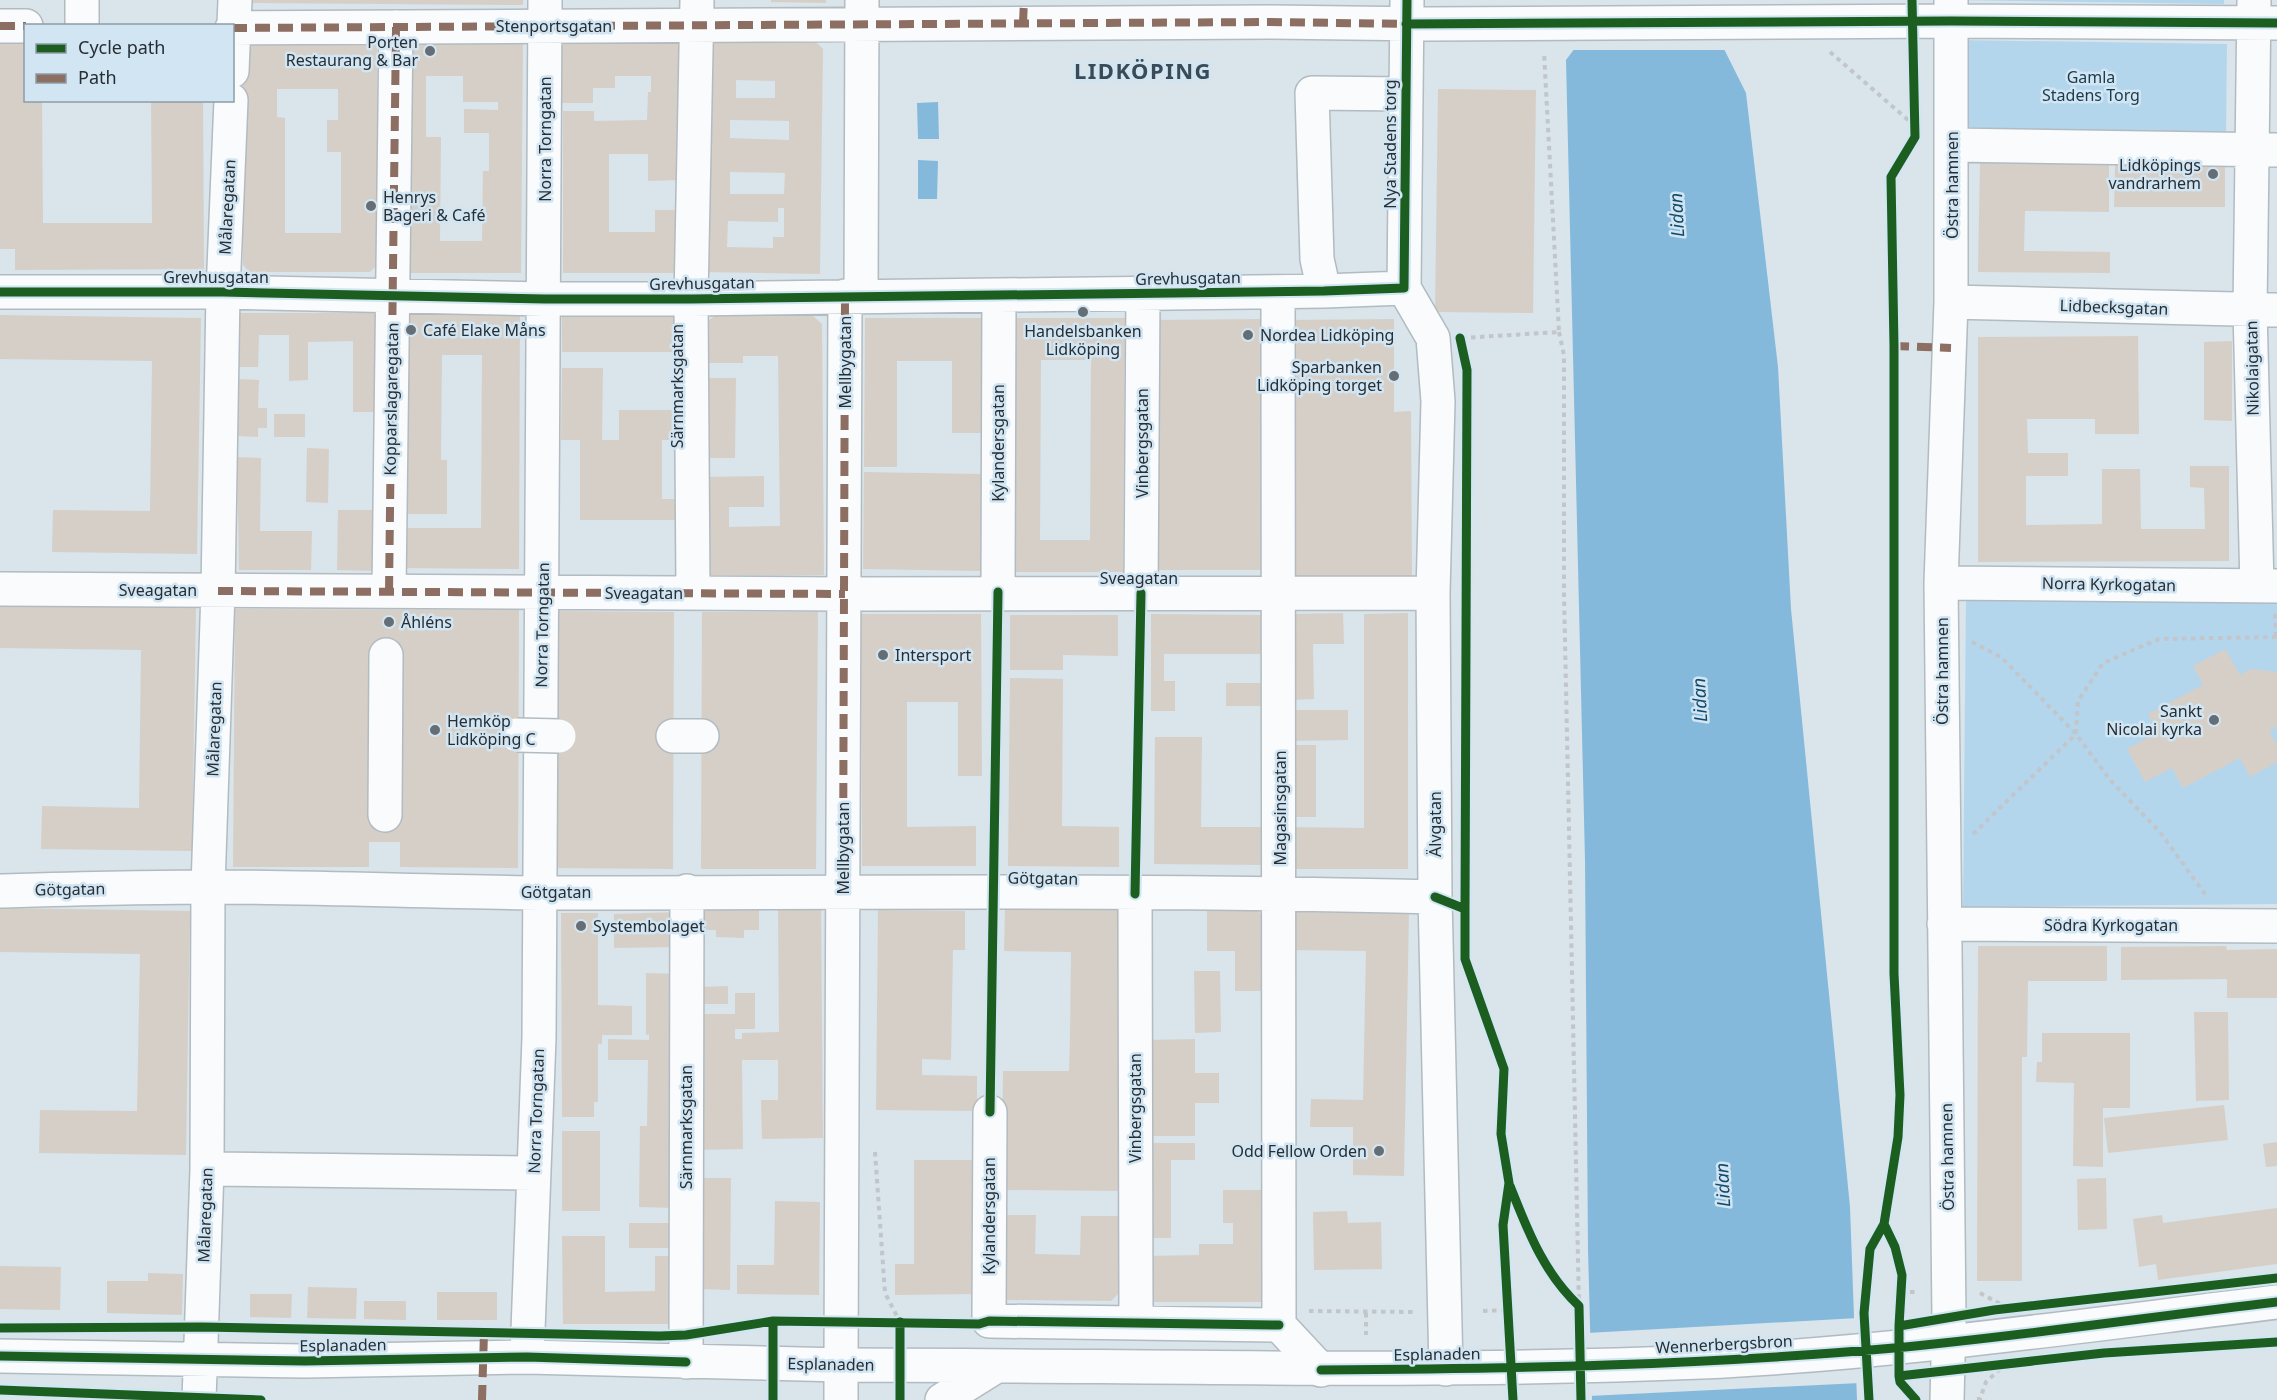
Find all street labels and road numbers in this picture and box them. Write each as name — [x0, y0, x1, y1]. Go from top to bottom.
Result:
street label: Stenportsgatan — [496, 15, 612, 37]
street label: Norra Torngatan — [534, 76, 556, 202]
street label: Nya Stadens torg — [1379, 79, 1401, 209]
street label: Östra hamnen — [1941, 131, 1963, 239]
street label: Målaregatan — [214, 159, 240, 255]
street label: Grevhusgatan — [163, 266, 269, 288]
street label: Grevhusgatan — [1135, 266, 1241, 290]
street label: Grevhusgatan — [649, 271, 755, 295]
street label: Lidbecksgatan — [2059, 294, 2169, 320]
street label: Mellbygatan — [834, 316, 856, 408]
street label: Nikolaigatan — [2240, 320, 2264, 416]
street label: Kopparslagaregatan — [379, 322, 403, 476]
street label: Särnmarksgatan — [666, 324, 688, 448]
street label: Kylandersgatan — [987, 384, 1009, 502]
street label: Vinbergsgatan — [1131, 388, 1153, 498]
street label: Norra Torngatan — [530, 562, 554, 688]
street label: Sveagatan — [1100, 567, 1178, 589]
street label: Norra Kyrkogatan — [2042, 572, 2176, 596]
street label: Sveagatan — [119, 579, 197, 601]
street label: Sveagatan — [605, 582, 683, 604]
street label: Östra hamnen — [1931, 617, 1953, 725]
street label: Målaregatan — [201, 681, 227, 777]
street label: Magasinsgatan — [1269, 750, 1291, 866]
street label: Älvgatan — [1424, 791, 1446, 857]
street label: Mellbygatan — [832, 802, 854, 894]
street label: Götgatan — [1008, 866, 1078, 890]
street label: Götgatan — [35, 877, 105, 901]
street label: Götgatan — [521, 881, 591, 903]
street label: Södra Kyrkogatan — [2044, 914, 2178, 936]
street label: Norra Torngatan — [523, 1048, 549, 1174]
street label: Vinbergsgatan — [1124, 1053, 1146, 1163]
street label: Särnmarksgatan — [675, 1065, 697, 1189]
street label: Östra hamnen — [1935, 1103, 1959, 1211]
street label: Kylandersgatan — [978, 1157, 1000, 1275]
street label: Målaregatan — [192, 1167, 218, 1263]
street label: Wennerbergsbron — [1655, 1329, 1793, 1359]
street label: Esplanaden — [299, 1333, 387, 1357]
street label: Esplanaden — [1393, 1342, 1481, 1366]
street label: Esplanaden — [787, 1352, 875, 1376]

